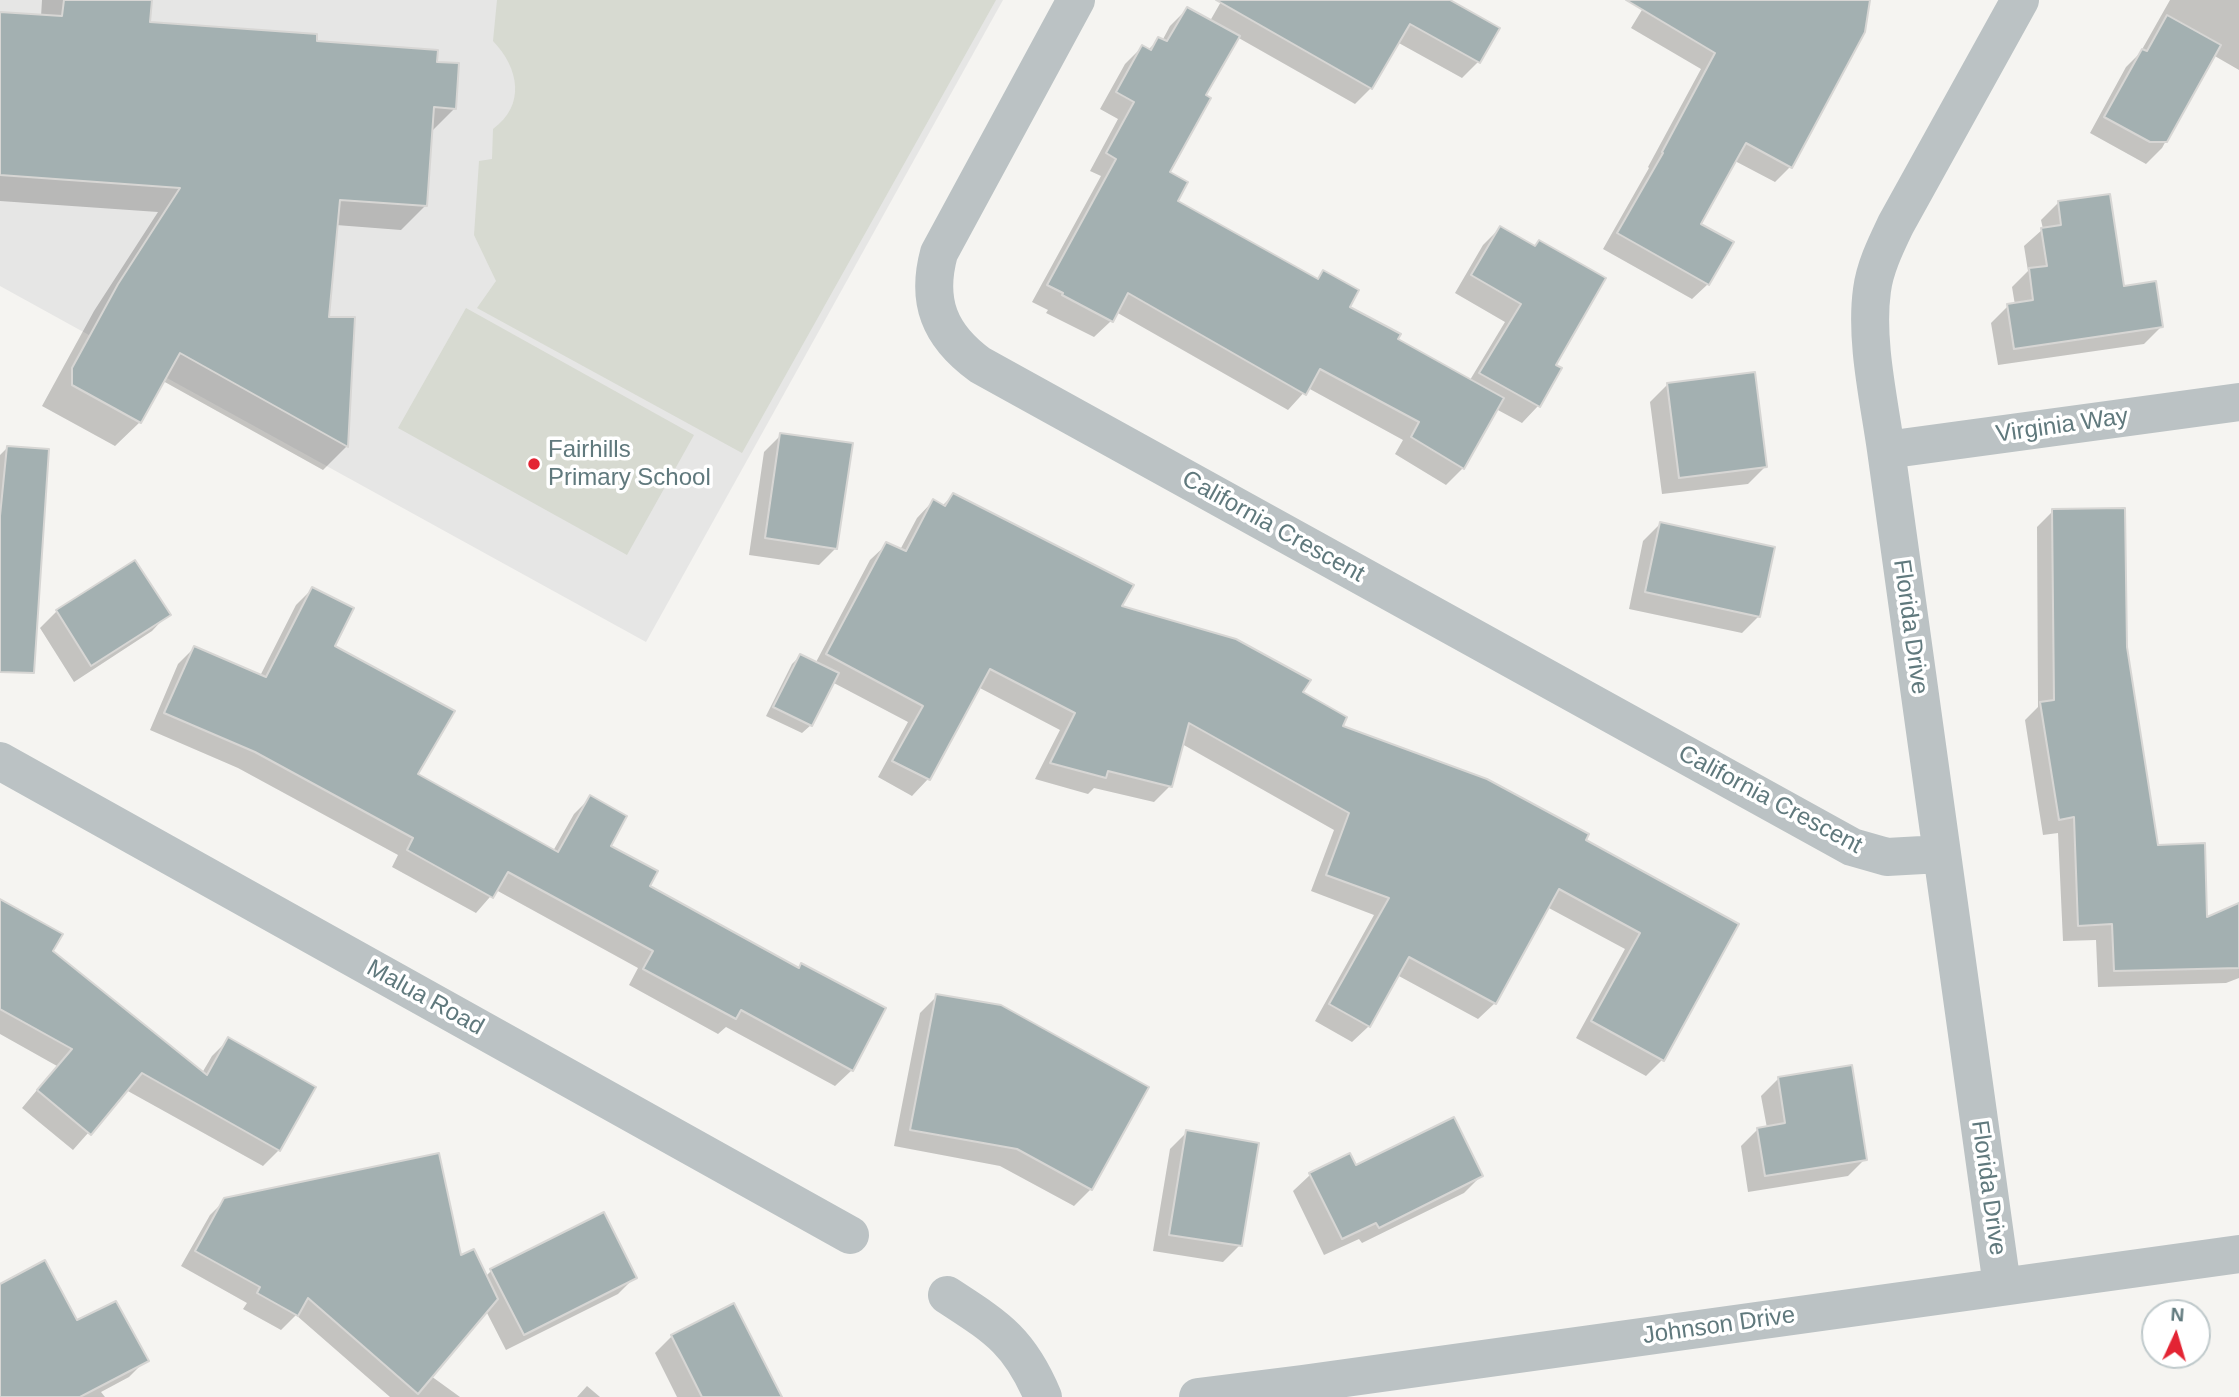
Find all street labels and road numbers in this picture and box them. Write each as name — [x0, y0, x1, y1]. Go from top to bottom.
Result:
street label: Virginia Way — [1994, 402, 2130, 450]
street label: California Crescent — [1177, 465, 1369, 589]
street label: Florida Drive — [1886, 558, 1934, 696]
street label: California Crescent — [1673, 739, 1867, 861]
street label: Malua Road — [361, 954, 489, 1042]
street label: Florida Drive — [1964, 1119, 2012, 1257]
street label: Johnson Drive — [1641, 1301, 1797, 1351]

